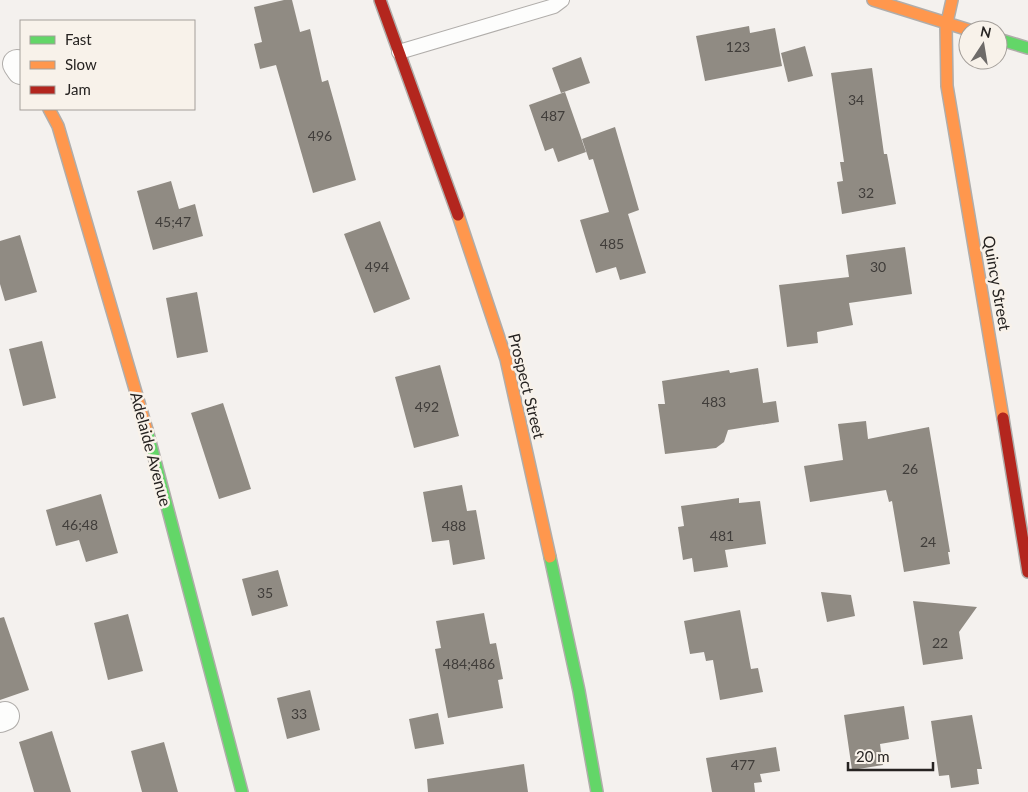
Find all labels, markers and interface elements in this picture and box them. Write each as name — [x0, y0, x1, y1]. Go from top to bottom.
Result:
legend — [20, 20, 195, 110]
north arrow — [958, 20, 1008, 70]
text: N — [979, 22, 993, 41]
text: Fast — [65, 30, 92, 48]
house number: 123 — [726, 38, 750, 55]
text: Slow — [65, 55, 97, 73]
text: Jam — [65, 80, 91, 98]
house number: 34 — [848, 91, 864, 108]
house number: 487 — [541, 107, 565, 124]
house number: 496 — [308, 127, 332, 144]
house number: 32 — [858, 184, 874, 201]
house number: 45;47 — [155, 213, 191, 230]
street label: Quincy Street — [980, 234, 1015, 332]
house number: 485 — [600, 235, 624, 252]
house number: 494 — [365, 258, 389, 275]
house number: 30 — [870, 258, 886, 275]
street label: Prospect Street — [505, 331, 550, 441]
street label: Adelaide Avenue — [127, 390, 176, 508]
house number: 483 — [702, 393, 726, 410]
house number: 492 — [415, 398, 439, 415]
house number: 26 — [902, 460, 918, 477]
house number: 46;48 — [62, 516, 98, 533]
house number: 488 — [442, 517, 466, 534]
house number: 481 — [710, 527, 734, 544]
house number: 24 — [920, 533, 936, 550]
house number: 35 — [257, 584, 273, 601]
house number: 22 — [932, 634, 948, 651]
house number: 484;486 — [443, 655, 495, 672]
house number: 33 — [291, 705, 307, 722]
scale bar — [848, 740, 933, 772]
text: 20 m — [856, 747, 890, 765]
house number: 477 — [731, 756, 755, 773]

